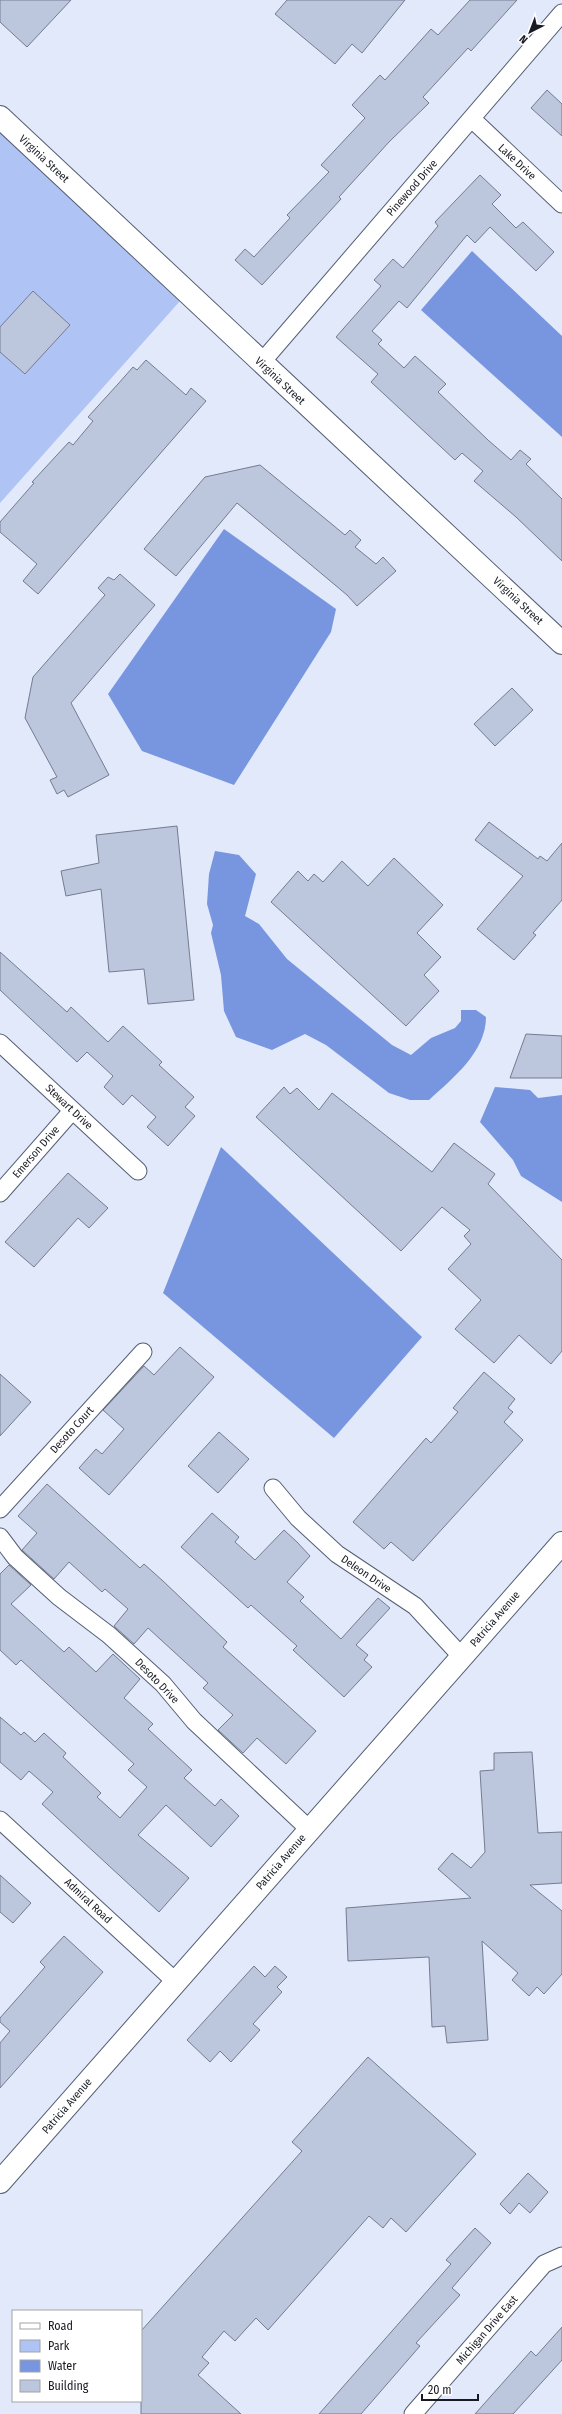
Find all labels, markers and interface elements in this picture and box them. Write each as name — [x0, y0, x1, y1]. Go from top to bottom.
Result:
north arrow — [510, 12, 550, 52]
text: N — [517, 32, 530, 46]
street label: Virginia Street — [16, 133, 72, 186]
street label: Lake Drive — [496, 141, 538, 183]
street label: Pinewood Drive — [384, 157, 440, 219]
street label: Virginia Street — [252, 355, 308, 408]
street label: Virginia Street — [490, 575, 546, 628]
street label: Stewart Drive — [43, 1082, 95, 1132]
street label: Emerson Drive — [10, 1123, 62, 1181]
street label: Desoto Court — [48, 1404, 97, 1456]
street label: Deleon Drive — [338, 1553, 394, 1595]
street label: Patricia Avenue — [467, 1589, 523, 1649]
street label: Desoto Drive — [132, 1656, 182, 1706]
street label: Patricia Avenue — [253, 1832, 309, 1892]
street label: Admiral Road — [62, 1876, 114, 1926]
street label: Patricia Avenue — [39, 2076, 95, 2136]
street label: Michigan Drive East — [454, 2293, 521, 2367]
legend — [12, 2310, 142, 2402]
text: Road — [48, 2319, 73, 2333]
text: Park — [48, 2339, 70, 2353]
text: Water — [48, 2359, 77, 2373]
scale bar — [422, 2376, 478, 2402]
text: Building — [48, 2379, 89, 2393]
text: 20 m — [428, 2383, 452, 2397]

